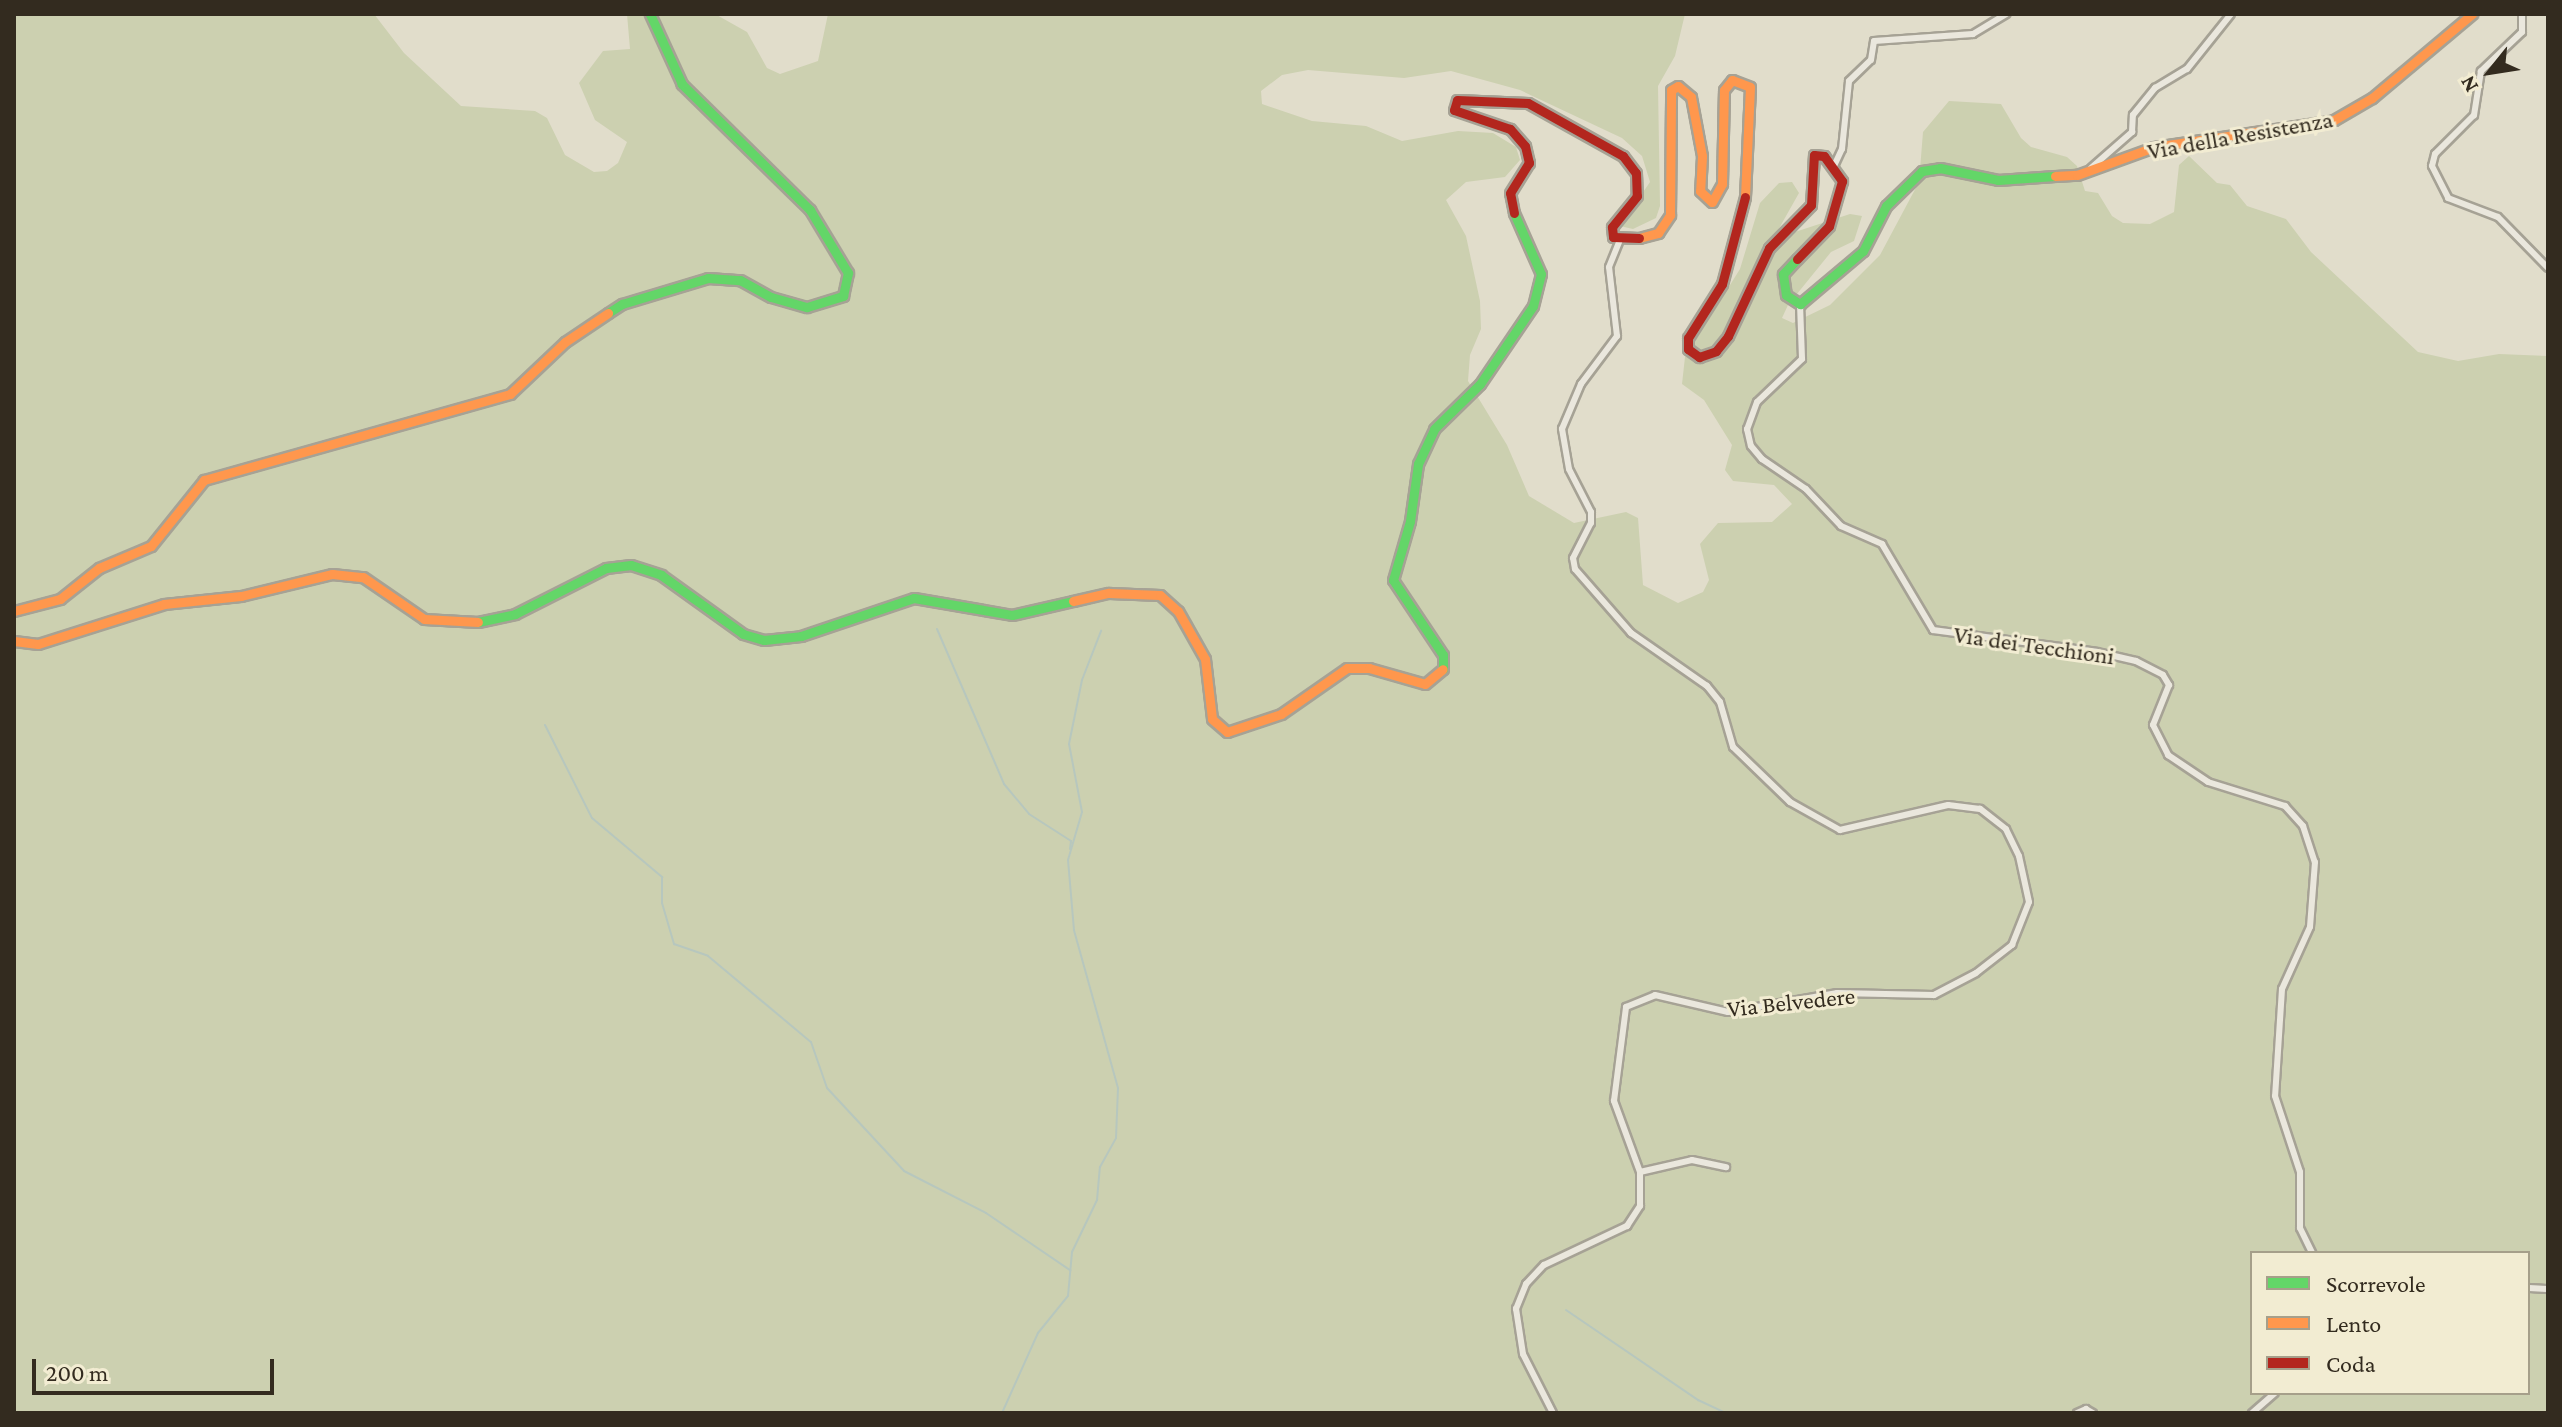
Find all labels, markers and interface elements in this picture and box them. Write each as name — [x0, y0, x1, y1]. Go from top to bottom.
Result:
north arrow — [2450, 32, 2530, 112]
text: N — [2454, 72, 2483, 97]
street label: Via della Resistenza — [2145, 105, 2335, 165]
street label: Via dei Tecchioni — [1952, 619, 2116, 671]
street label: Via Belvedere — [1726, 981, 1856, 1023]
legend — [2250, 1251, 2530, 1395]
text: Scorrevole — [2326, 1270, 2426, 1297]
text: Lento — [2326, 1310, 2381, 1337]
scale bar — [36, 1343, 278, 1393]
text: Coda — [2326, 1350, 2376, 1377]
text: 200 m — [46, 1359, 108, 1386]

